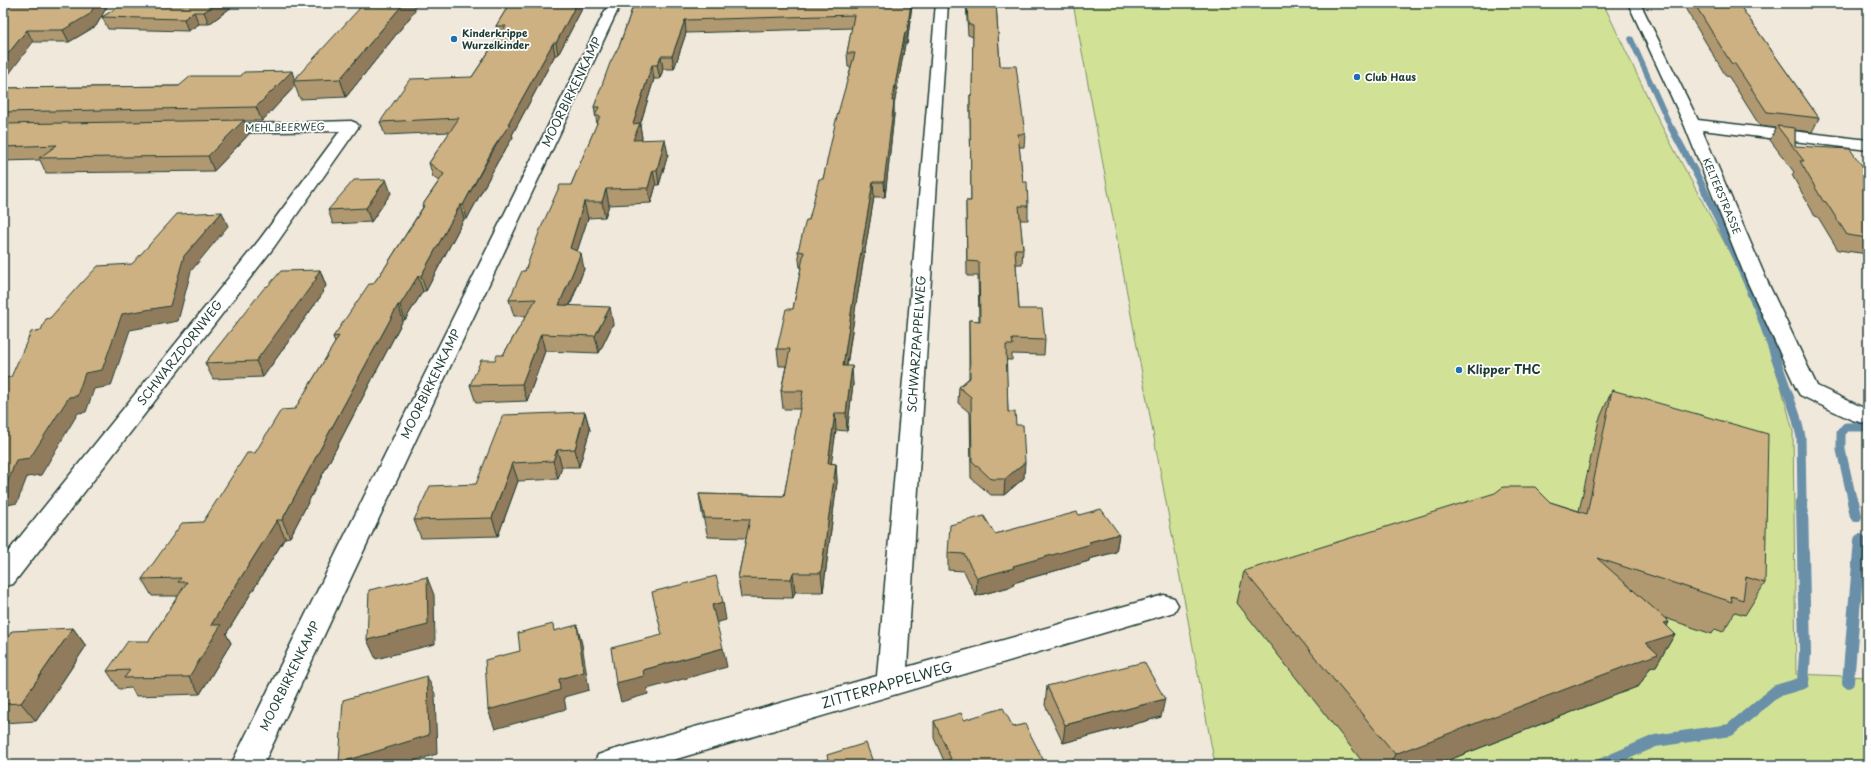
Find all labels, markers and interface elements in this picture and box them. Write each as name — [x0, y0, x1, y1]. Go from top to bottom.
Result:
place label: Kinderkrippe Wurzelkinder — [462, 25, 530, 52]
street label: MOORBIRKENKAMP — [537, 33, 606, 150]
marker: Kinderkrippe Wurzelkinder — [449, 34, 459, 44]
place label: Club Haus — [1365, 69, 1416, 84]
marker: Club Haus — [1352, 72, 1362, 82]
street label: MEHLBEERWEG — [245, 118, 325, 135]
street label: KELTERSTRASSE — [1700, 155, 1745, 236]
street label: SCHWARZPAPPELWEG — [902, 275, 930, 413]
street label: SCHWARZDORNWEG — [132, 296, 226, 409]
street label: MOORBIRKENKAMP — [396, 325, 465, 442]
place label: Klipper THC — [1467, 360, 1541, 378]
marker: Klipper THC — [1454, 365, 1464, 375]
street label: MOORBIRKENKAMP — [255, 617, 324, 734]
street label: ZITTERPAPPELWEG — [819, 656, 955, 713]

